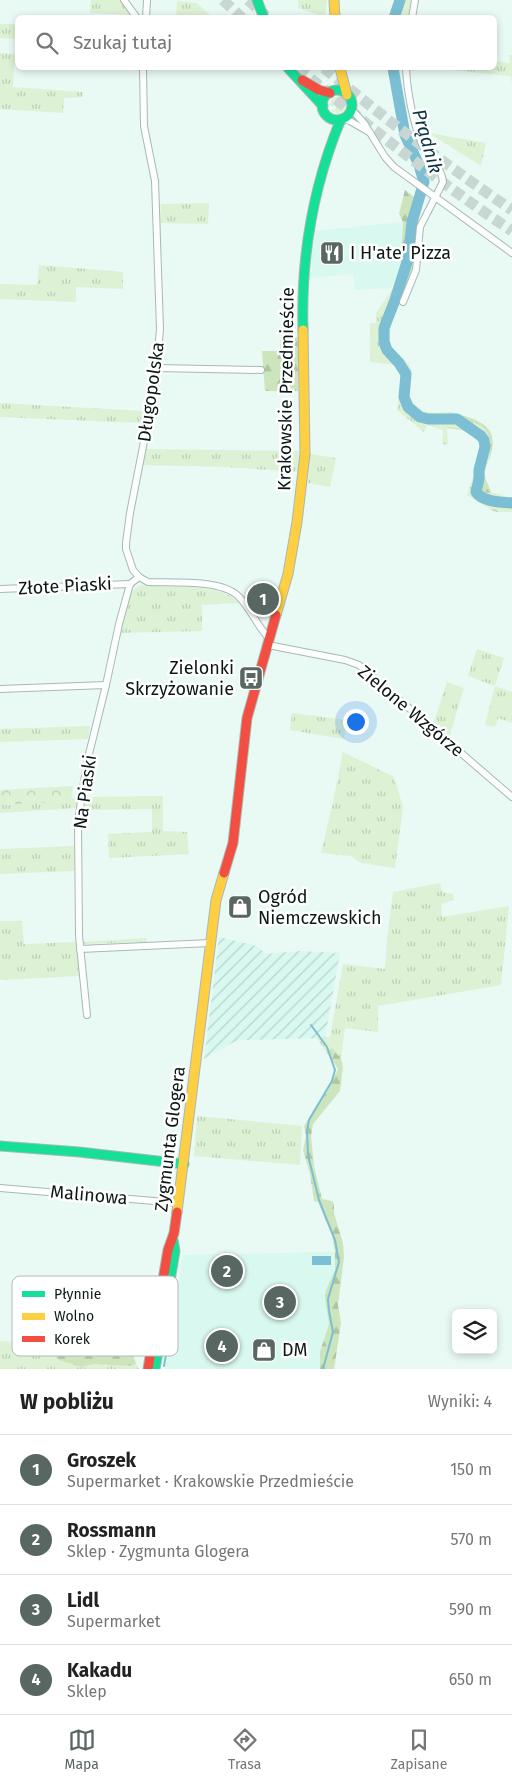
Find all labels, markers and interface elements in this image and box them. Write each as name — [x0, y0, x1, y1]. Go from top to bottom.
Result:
search box — [15, 15, 497, 70]
icon: search — [33, 29, 61, 57]
text: Szukaj tutaj — [73, 31, 172, 54]
water label: Prądnik — [407, 106, 448, 176]
restaurant icon: I H'ate' Pizza — [319, 240, 345, 266]
place label: I H'ate' Pizza — [350, 242, 451, 264]
street label: Krakowskie Przedmieście — [273, 287, 299, 491]
street label: Długopolska — [133, 341, 169, 443]
street label: Złote Piaski — [18, 573, 112, 599]
pin: 1 — [247, 580, 279, 618]
place label: Zielonki Skrzyżowanie — [125, 657, 234, 700]
street label: Zielone Wzgórze — [354, 660, 468, 762]
bus stop icon: Zielonki Skrzyżowanie — [238, 665, 264, 691]
your location — [343, 709, 369, 735]
street label: Na Piaski — [69, 753, 101, 831]
place label: Ogród Niemczewskich — [258, 886, 382, 929]
shop icon: Ogród Niemczewskich — [227, 894, 253, 920]
street label: Zygmunta Glogera — [150, 1065, 190, 1213]
street label: Malinowa — [49, 1181, 129, 1209]
pin: 2 — [211, 1252, 243, 1290]
legend — [12, 1276, 178, 1356]
pin: 3 — [264, 1283, 296, 1321]
text: Płynnie — [54, 1286, 101, 1303]
text: Wolno — [54, 1308, 94, 1325]
map controls — [452, 1309, 497, 1354]
button: layers — [452, 1309, 497, 1354]
pin: 4 — [206, 1327, 238, 1365]
text: Korek — [54, 1331, 91, 1348]
shop icon: DM — [251, 1337, 277, 1363]
place label: DM — [282, 1339, 307, 1361]
text: W pobliżu — [20, 1389, 114, 1415]
text: Wyniki: 4 — [428, 1392, 492, 1411]
text: Groszek — [67, 1449, 136, 1472]
text: 1 — [32, 1460, 40, 1479]
text: 150 m — [450, 1460, 492, 1479]
text: Supermarket · Krakowskie Przedmieście — [67, 1472, 354, 1491]
text: Rossmann — [67, 1519, 156, 1542]
text: 2 — [32, 1530, 40, 1549]
text: 570 m — [451, 1530, 492, 1549]
text: Sklep · Zygmunta Glogera — [67, 1542, 250, 1561]
text: Lidl — [67, 1589, 99, 1612]
text: 3 — [32, 1600, 40, 1619]
text: 590 m — [449, 1600, 492, 1619]
text: Supermarket — [67, 1612, 161, 1631]
text: Kakadu — [67, 1659, 132, 1682]
text: 4 — [31, 1670, 41, 1689]
text: 650 m — [449, 1670, 492, 1689]
text: Sklep — [67, 1682, 107, 1701]
tab: Mapa — [65, 1726, 99, 1773]
tab: Trasa — [228, 1726, 261, 1773]
tab: Zapisane — [391, 1726, 447, 1773]

